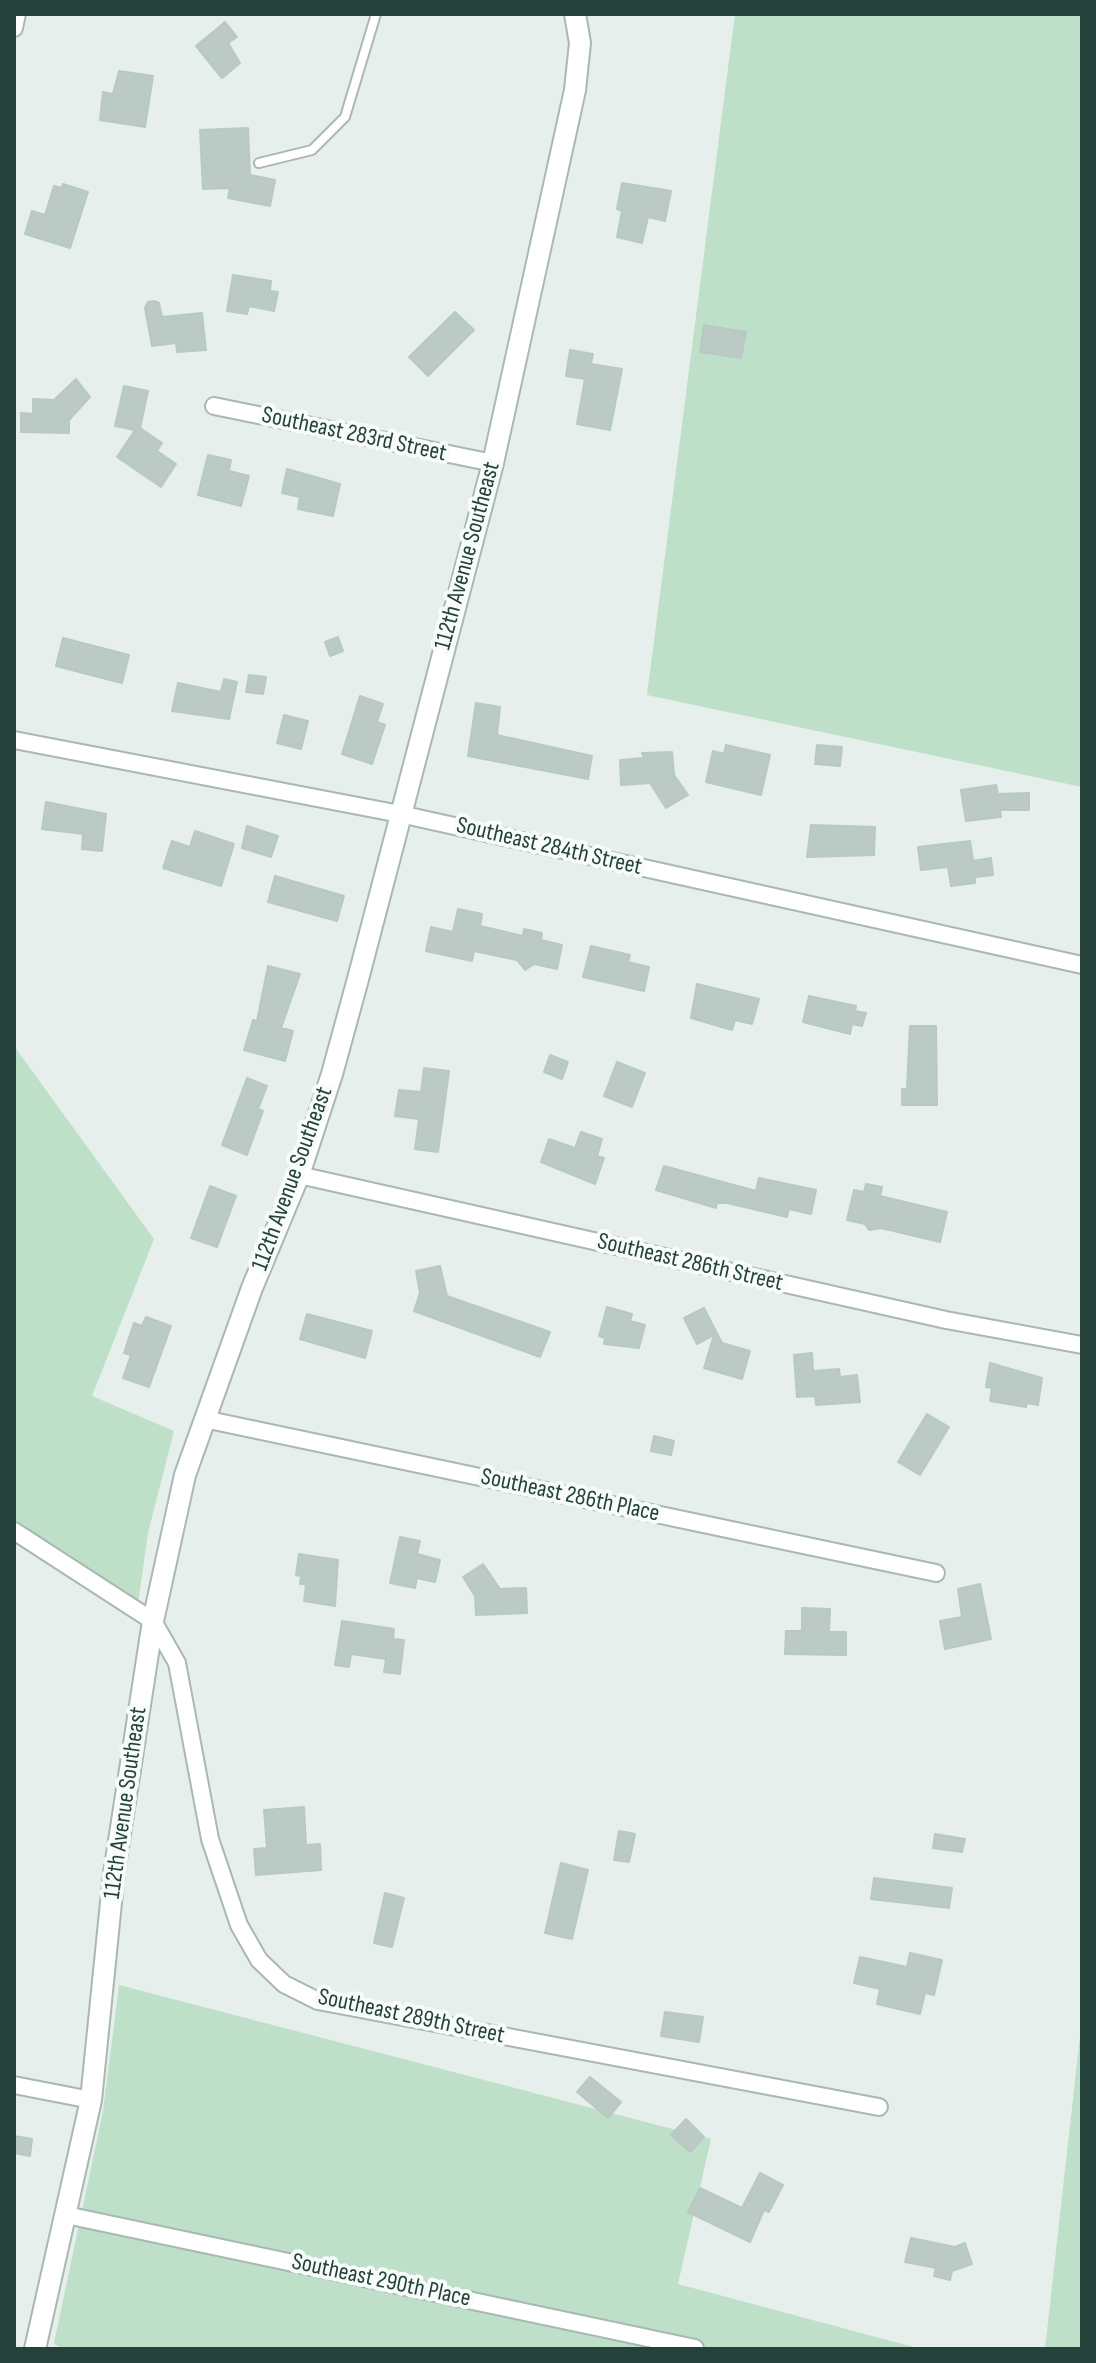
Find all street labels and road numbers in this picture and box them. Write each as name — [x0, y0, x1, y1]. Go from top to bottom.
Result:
street label: Southeast 283rd Street — [259, 401, 449, 469]
street label: 112th Avenue Southeast — [429, 459, 507, 653]
street label: Southeast 284th Street — [453, 812, 645, 882]
street label: 112th Avenue Southeast — [246, 1083, 340, 1275]
street label: Southeast 286th Street — [594, 1228, 786, 1298]
street label: Southeast 286th Place — [478, 1463, 662, 1529]
street label: 112th Avenue Southeast — [98, 1705, 154, 1901]
street label: Southeast 289th Street — [315, 1983, 507, 2051]
street label: Southeast 290th Place — [289, 2248, 473, 2314]

